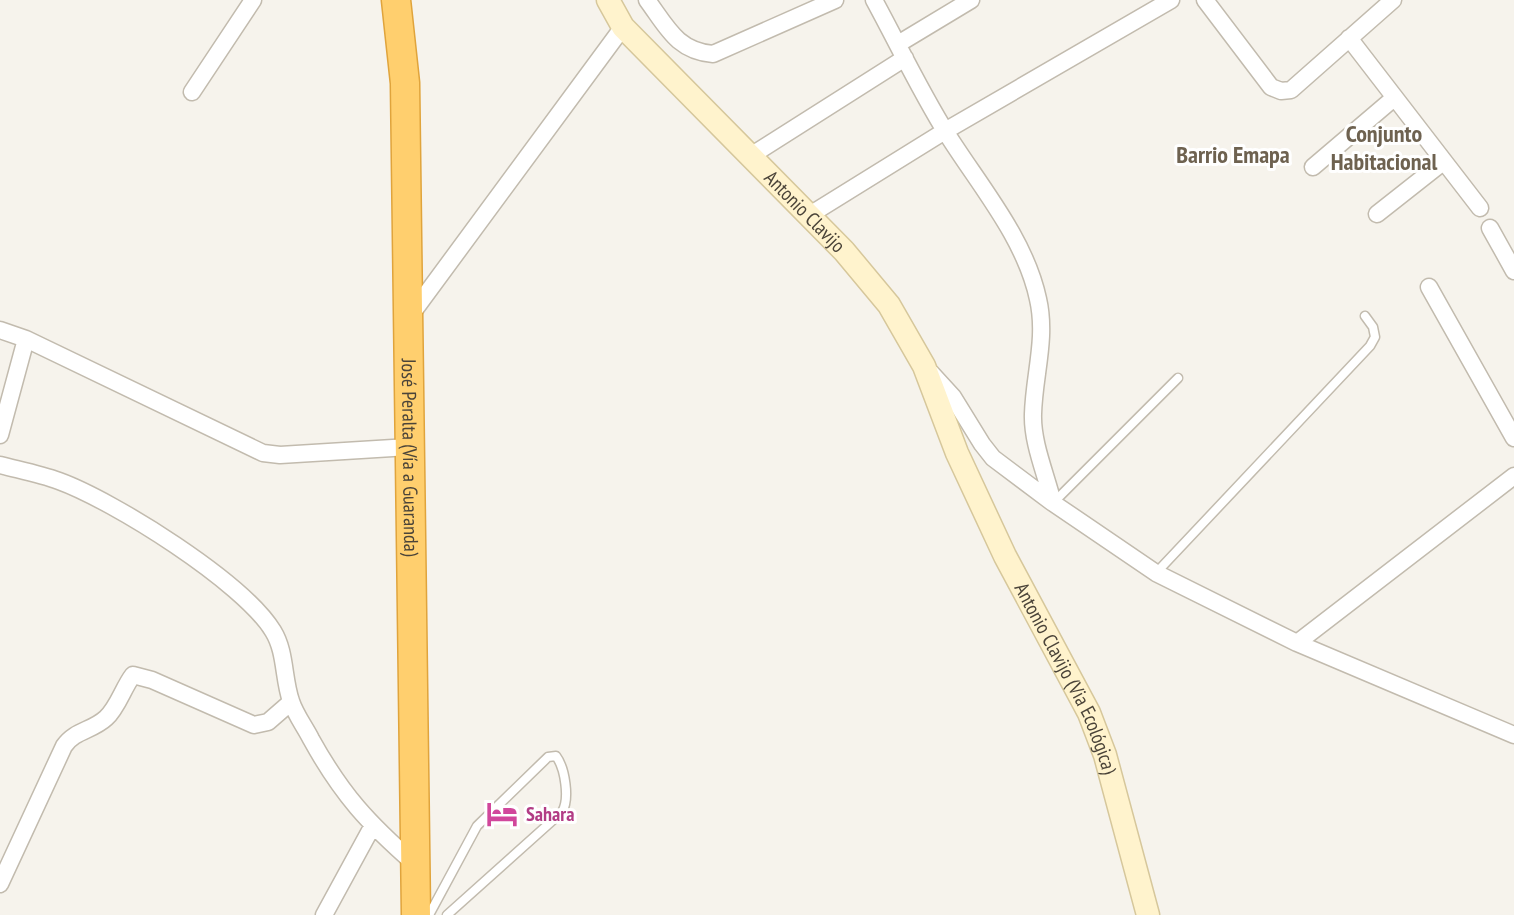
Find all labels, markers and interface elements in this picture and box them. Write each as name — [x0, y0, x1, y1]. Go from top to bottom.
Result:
district label: Conjunto Habitacional — [1331, 118, 1437, 177]
district label: Barrio Emapa — [1176, 139, 1290, 170]
street label: Antonio Clavijo — [759, 165, 851, 258]
street label: José Peralta (Vía a Guaranda) — [396, 358, 424, 557]
street label: Antonio Clavijo (Via Ecológica) — [1009, 578, 1123, 777]
hotel icon: Sahara — [485, 797, 519, 831]
place label: Sahara — [526, 801, 574, 827]

